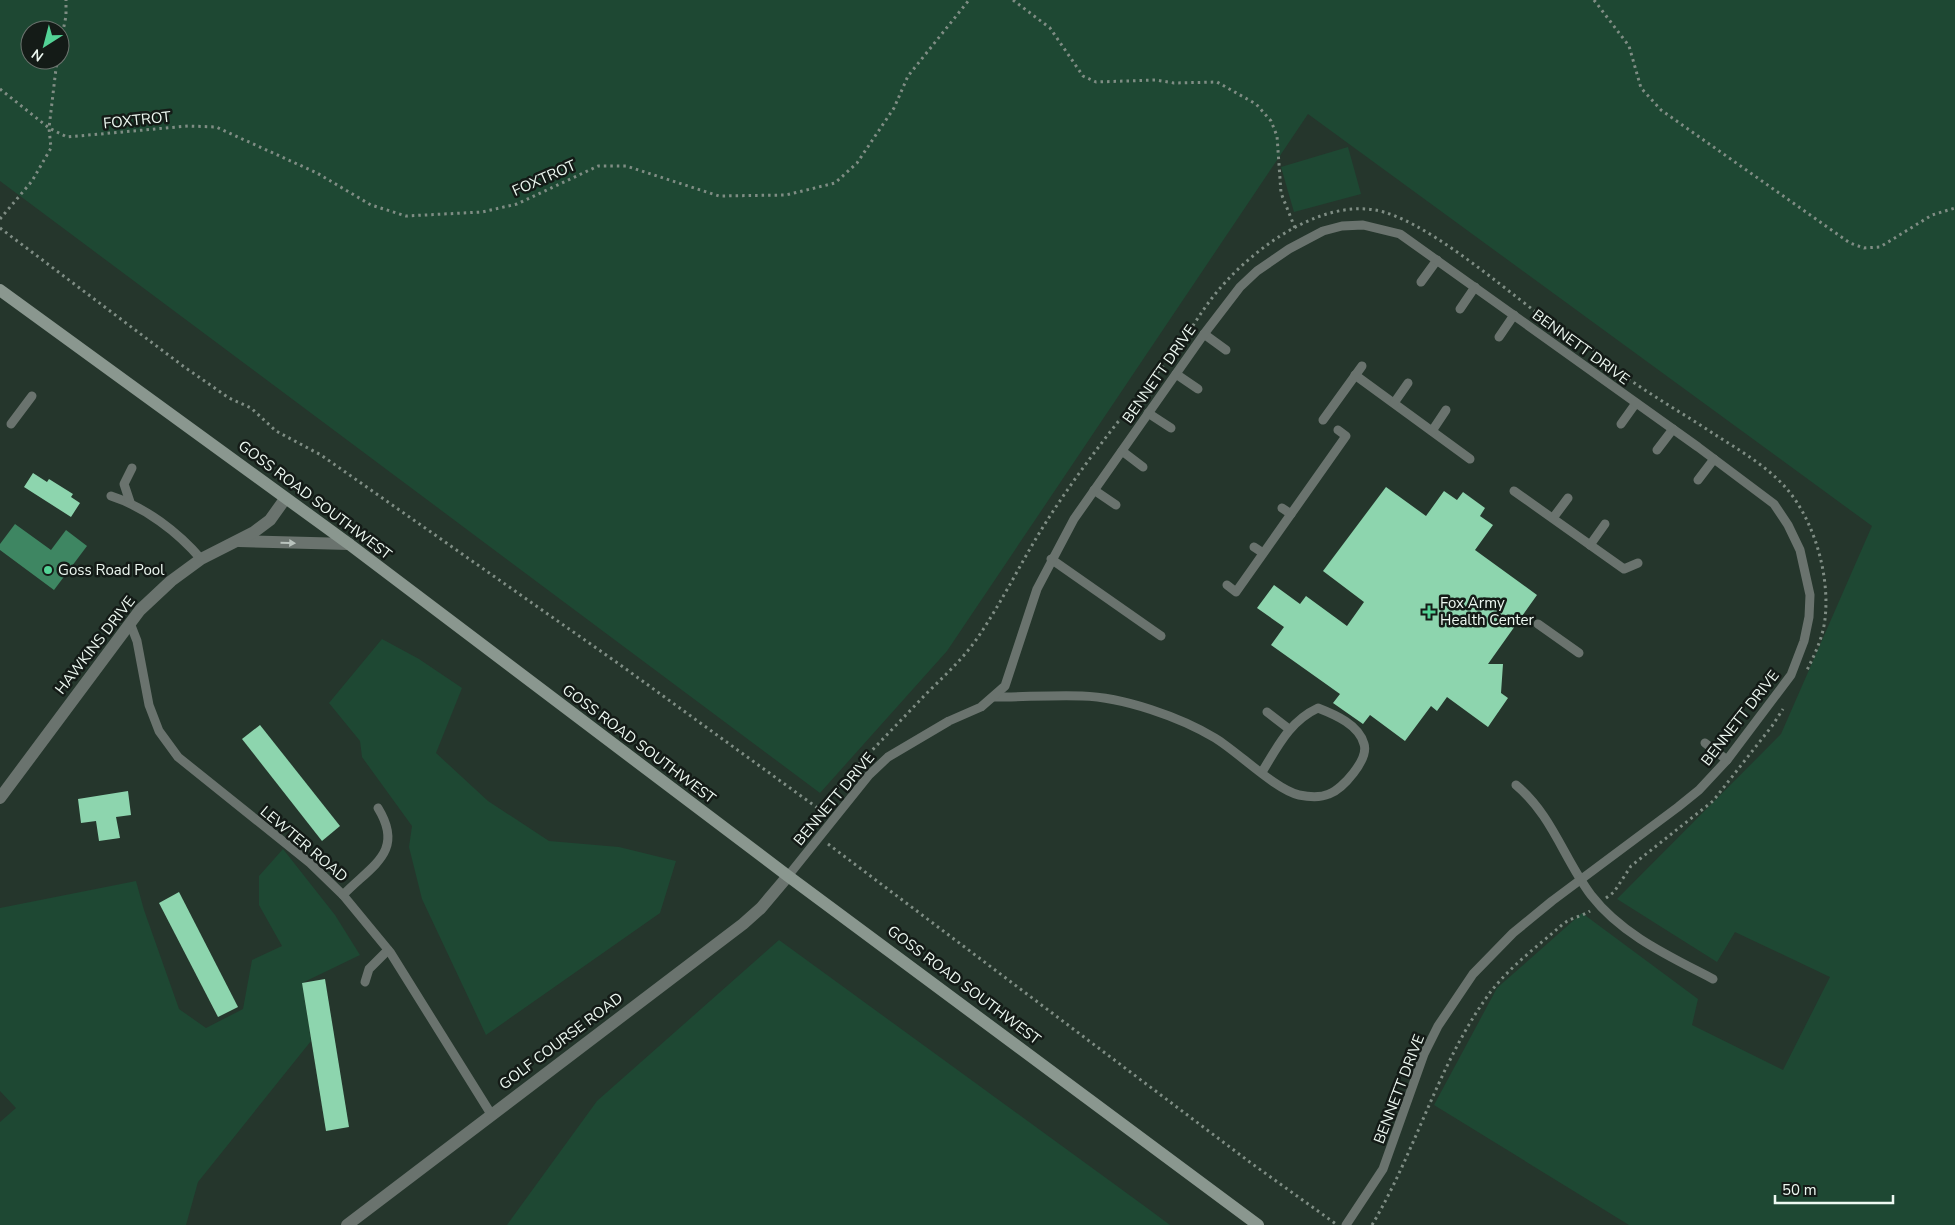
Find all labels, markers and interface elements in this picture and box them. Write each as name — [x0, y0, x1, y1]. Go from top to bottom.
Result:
north arrow — [20, 20, 70, 70]
text: N — [28, 44, 47, 66]
street label: FOXTROT — [102, 107, 172, 133]
street label: FOXTROT — [509, 155, 579, 201]
street label: BENNETT DRIVE — [1528, 305, 1634, 389]
street label: BENNETT DRIVE — [1118, 321, 1200, 427]
street label: GOSS ROAD SOUTHWEST — [234, 436, 396, 564]
one-way arrow — [280, 539, 296, 547]
place label: Goss Road Pool — [58, 560, 165, 580]
marker: Goss Road Pool — [42, 564, 54, 576]
street label: HAWKINS DRIVE — [50, 592, 140, 698]
place label: Fox Army Health Center — [1440, 593, 1535, 630]
marker: Fox Army Health Center — [1422, 605, 1436, 619]
street label: BENNETT DRIVE — [1696, 666, 1784, 770]
street label: GOSS ROAD SOUTHWEST — [558, 680, 720, 808]
street label: BENNETT DRIVE — [789, 748, 879, 850]
street label: LEWTER ROAD — [256, 801, 352, 887]
street label: GOSS ROAD SOUTHWEST — [883, 921, 1045, 1049]
street label: GOLF COURSE ROAD — [495, 988, 627, 1094]
street label: BENNETT DRIVE — [1369, 1031, 1429, 1147]
scale bar — [1775, 1172, 1892, 1204]
text: 50 m — [1782, 1180, 1817, 1200]

